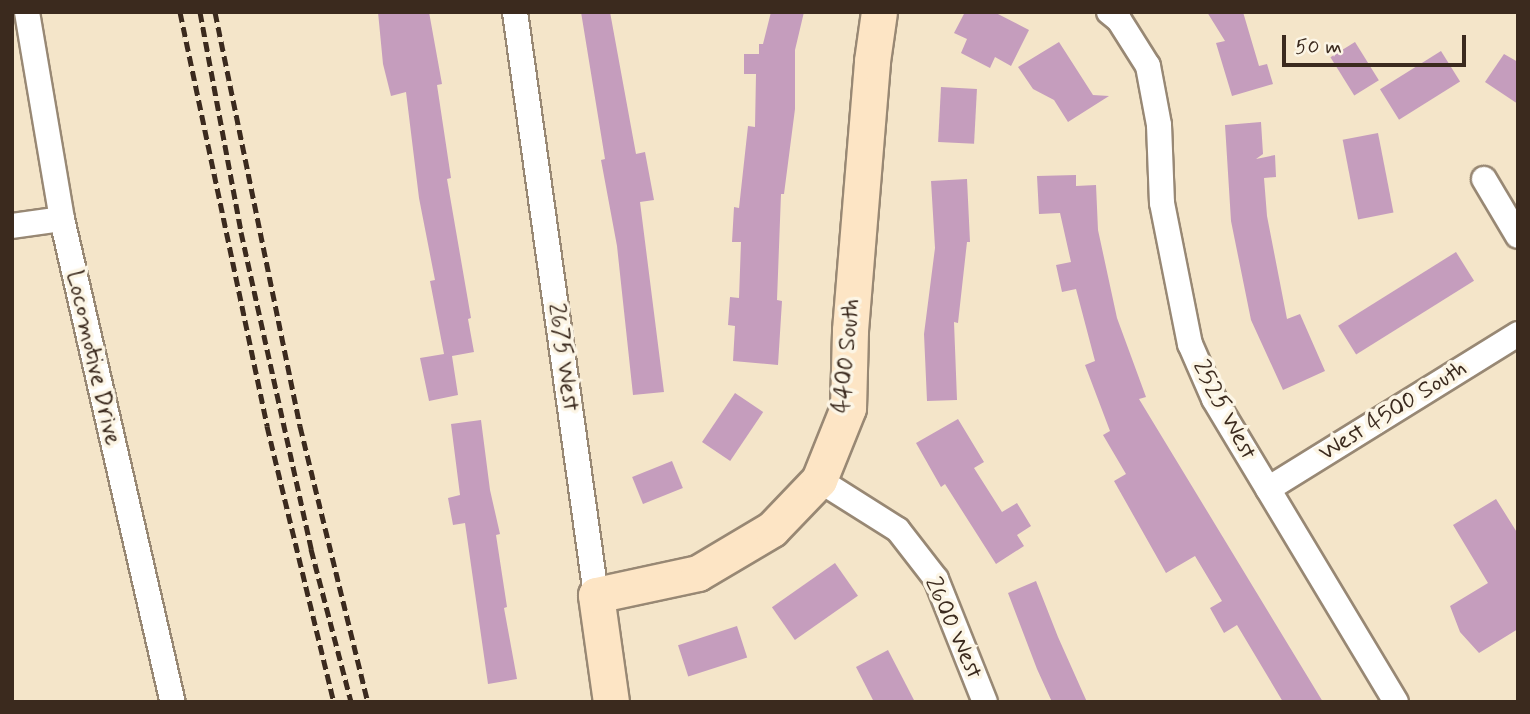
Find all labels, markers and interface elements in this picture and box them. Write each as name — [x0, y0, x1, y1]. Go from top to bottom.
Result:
scale bar — [1285, 21, 1469, 65]
text: 50 m — [1295, 33, 1342, 61]
street label: Locomotive Drive — [59, 269, 127, 447]
street label: 4400 South — [828, 297, 866, 415]
street label: 2675 West — [541, 301, 585, 413]
street label: West 4500 South — [1314, 354, 1472, 468]
street label: 2525 West — [1186, 355, 1262, 465]
street label: 2600 West — [918, 573, 988, 683]

